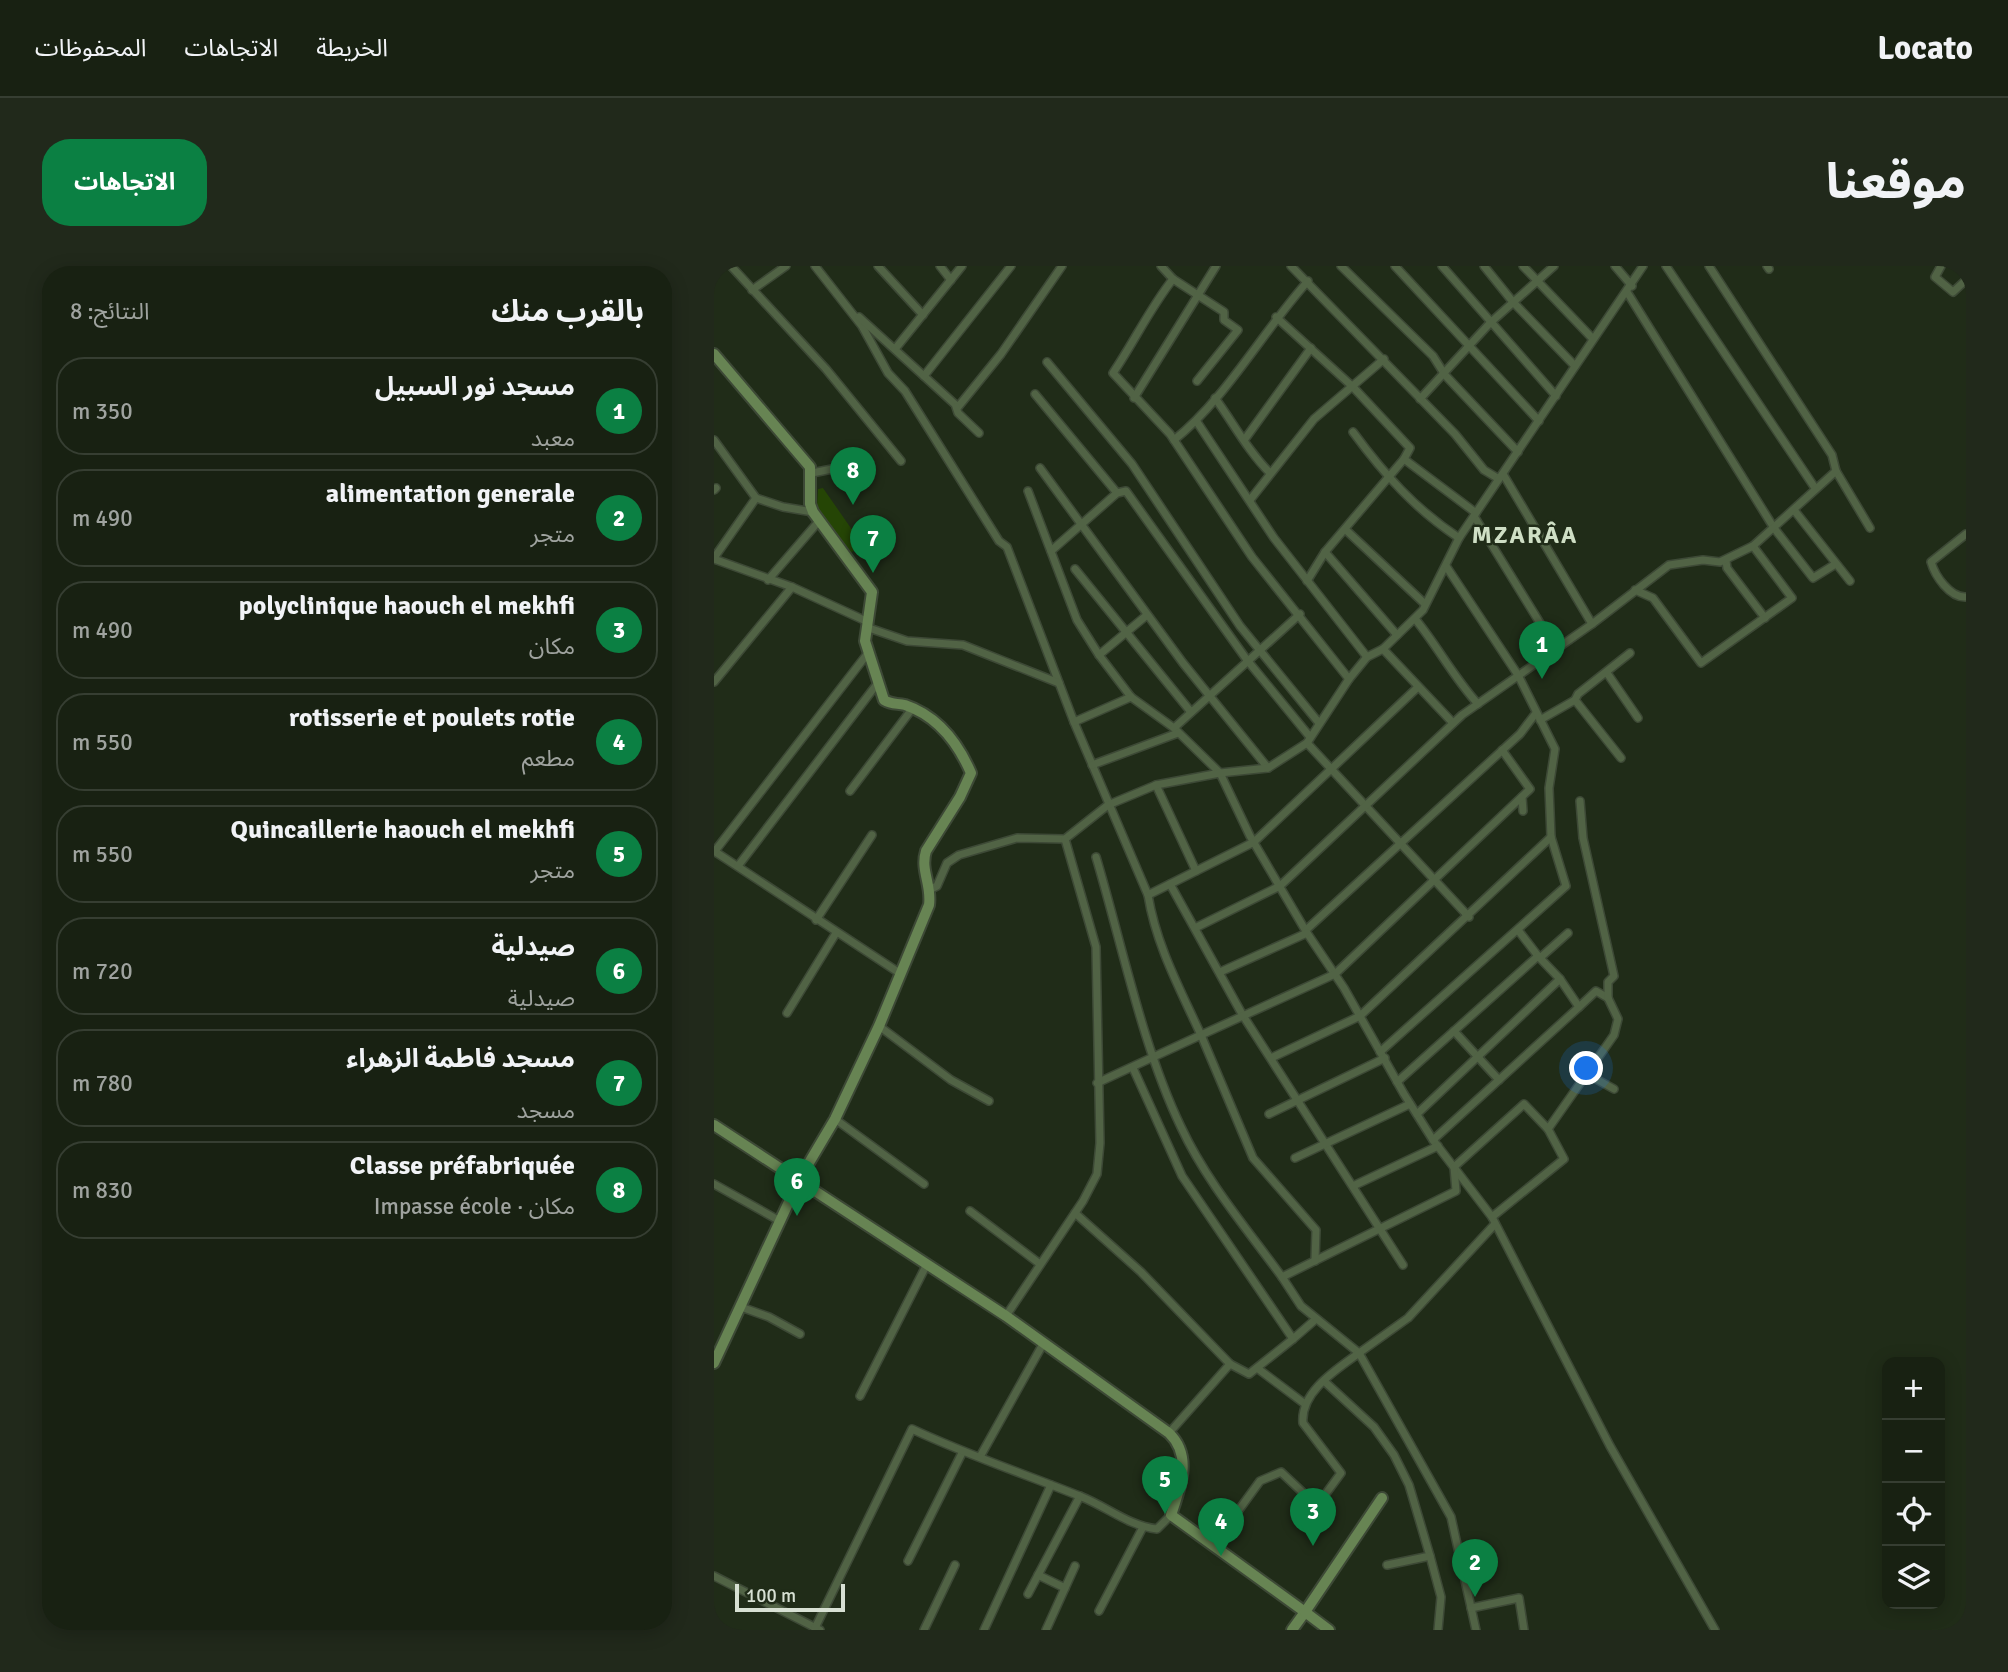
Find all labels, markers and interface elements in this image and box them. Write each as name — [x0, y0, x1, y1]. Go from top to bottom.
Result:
text: Locato — [1877, 28, 1973, 69]
text: المحفوظات — [35, 33, 146, 63]
text: الاتجاهات — [184, 33, 278, 63]
text: الخريطة — [316, 33, 388, 63]
button: الاتجاهات — [42, 139, 207, 226]
text: موقعنا — [1826, 152, 1966, 212]
text: بالقرب منك — [491, 293, 644, 330]
text: النتائج: 8 — [70, 297, 149, 326]
text: مسجد نور السبيل — [375, 371, 575, 403]
text: 350 m — [72, 397, 133, 426]
text: 1 — [613, 397, 625, 426]
text: معبد — [531, 424, 575, 453]
pin: 8 — [830, 447, 876, 505]
text: alimentation generale — [326, 478, 575, 510]
text: 490 m — [72, 504, 133, 533]
text: 2 — [613, 504, 625, 533]
pin: 7 — [850, 515, 896, 573]
text: متجر — [531, 520, 575, 549]
district label: MZARÂA — [1472, 520, 1578, 550]
text: polyclinique haouch el mekhfi — [239, 590, 575, 622]
text: 490 m — [72, 616, 133, 645]
text: 3 — [613, 616, 625, 645]
pin: 1 — [1519, 621, 1565, 679]
text: مكان — [529, 632, 575, 661]
text: rotisserie et poulets rotie — [289, 702, 575, 734]
text: 550 m — [72, 728, 133, 757]
text: 4 — [613, 728, 625, 757]
text: مطعم — [522, 744, 575, 773]
text: Quincaillerie haouch el mekhfi — [230, 814, 575, 846]
text: 550 m — [72, 840, 133, 869]
text: 5 — [613, 840, 625, 869]
text: متجر — [531, 856, 575, 885]
text: صيدلية — [491, 931, 575, 963]
text: 720 m — [72, 957, 133, 986]
text: 6 — [613, 957, 625, 986]
text: صيدلية — [508, 984, 575, 1013]
text: مسجد فاطمة الزهراء — [346, 1043, 575, 1075]
your location — [1569, 1051, 1603, 1085]
text: 780 m — [72, 1069, 133, 1098]
text: 7 — [613, 1069, 625, 1098]
text: مسجد — [516, 1096, 575, 1125]
text: Classe préfabriquée — [350, 1150, 575, 1182]
pin: 6 — [774, 1158, 820, 1216]
text: 830 m — [72, 1176, 133, 1205]
text: 8 — [613, 1176, 625, 1205]
text: مكان · Impasse école — [374, 1192, 575, 1221]
map controls — [1882, 1357, 1945, 1609]
button: + — [1882, 1357, 1945, 1420]
button: − — [1882, 1420, 1945, 1483]
pin: 5 — [1142, 1456, 1188, 1514]
button: locate — [1882, 1483, 1945, 1546]
pin: 3 — [1290, 1488, 1336, 1546]
pin: 4 — [1198, 1498, 1244, 1556]
pin: 2 — [1452, 1539, 1498, 1597]
button: layers — [1882, 1546, 1945, 1609]
scale bar — [735, 1581, 845, 1613]
text: 100 m — [746, 1584, 796, 1608]

